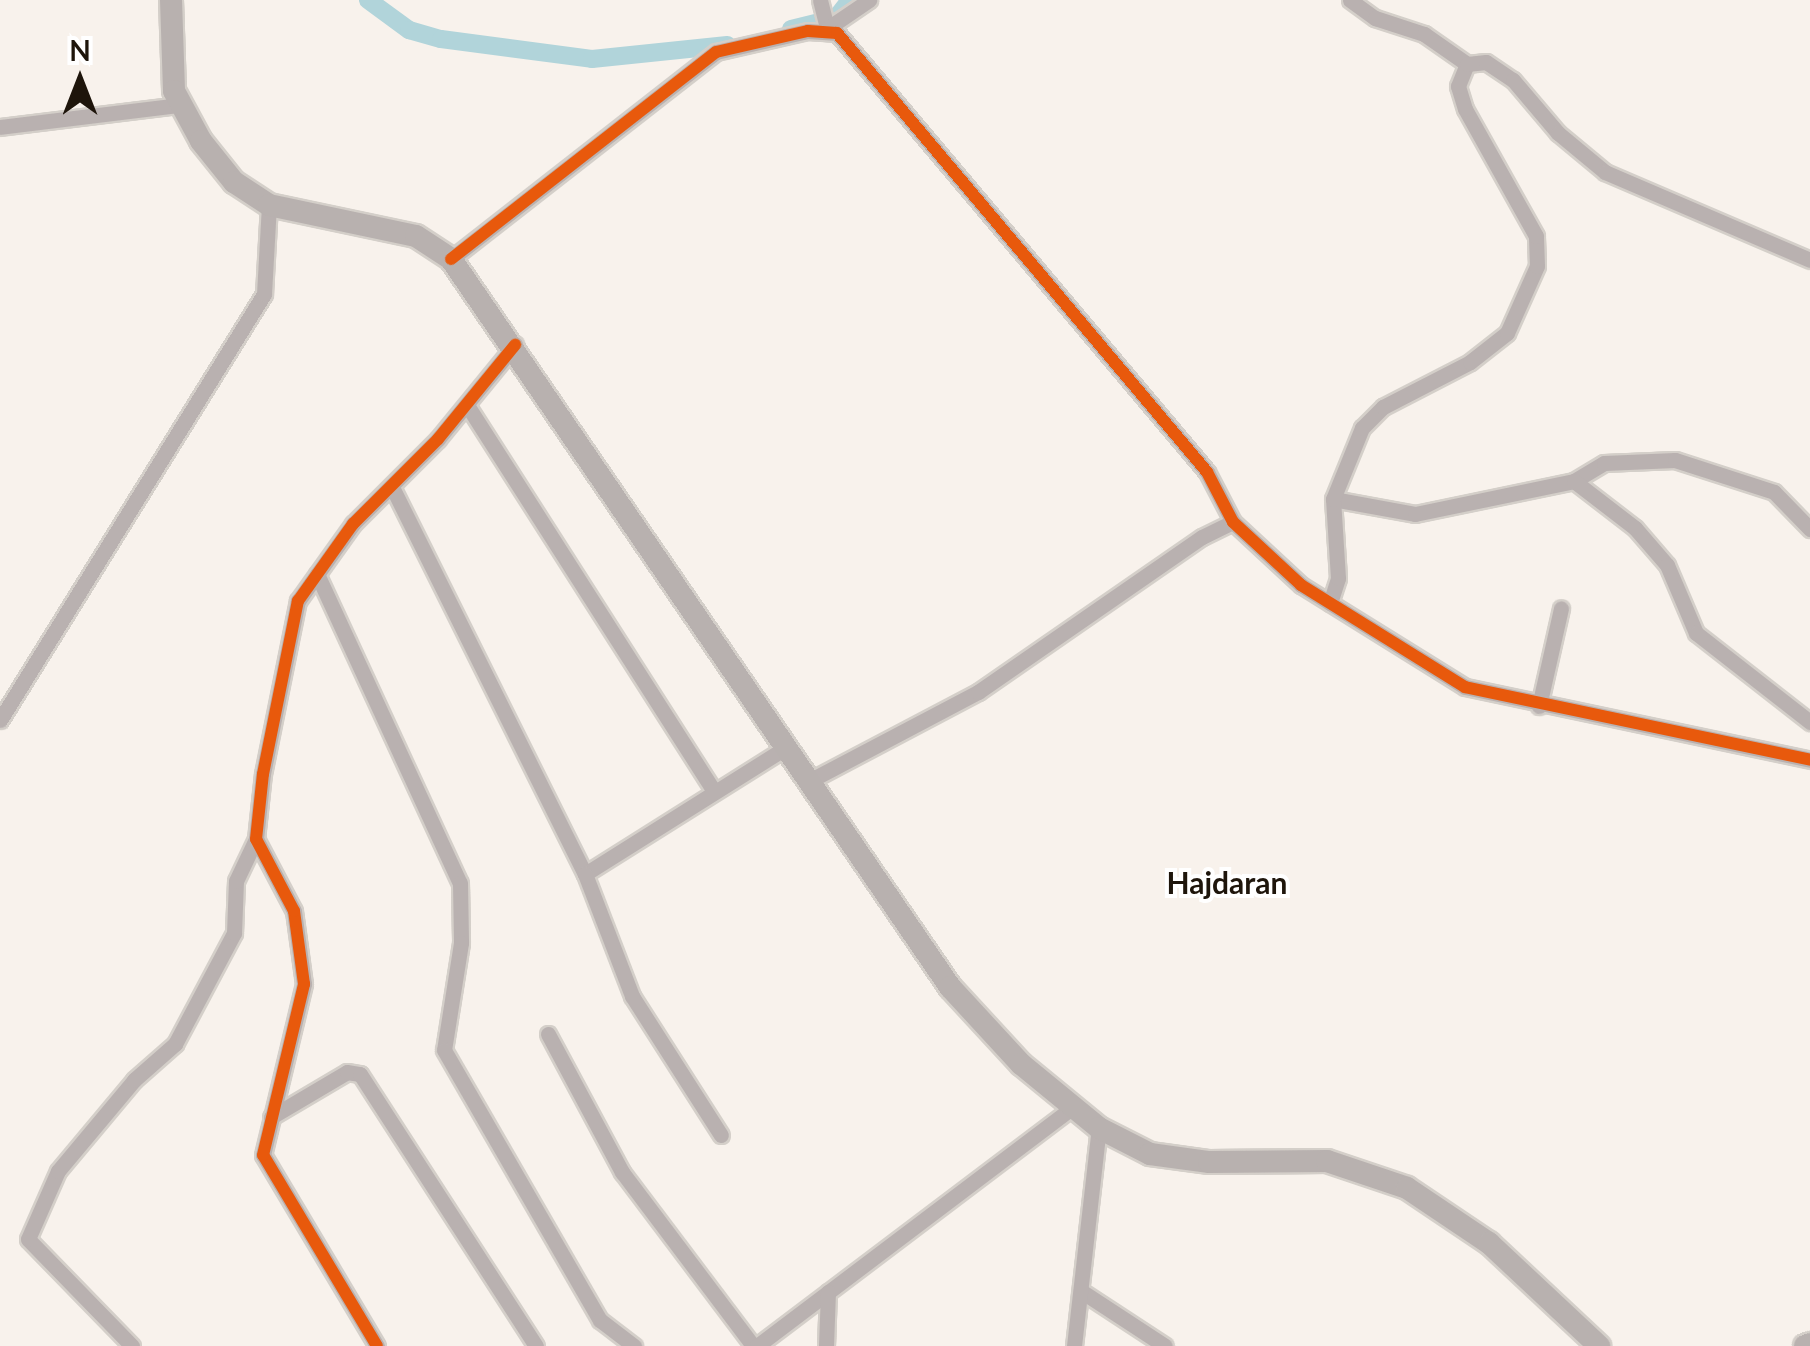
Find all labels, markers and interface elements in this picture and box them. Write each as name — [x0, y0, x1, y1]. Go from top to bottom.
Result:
north arrow — [30, 30, 130, 130]
text: N — [69, 33, 91, 67]
district label: Hajdaran — [1167, 864, 1287, 900]

